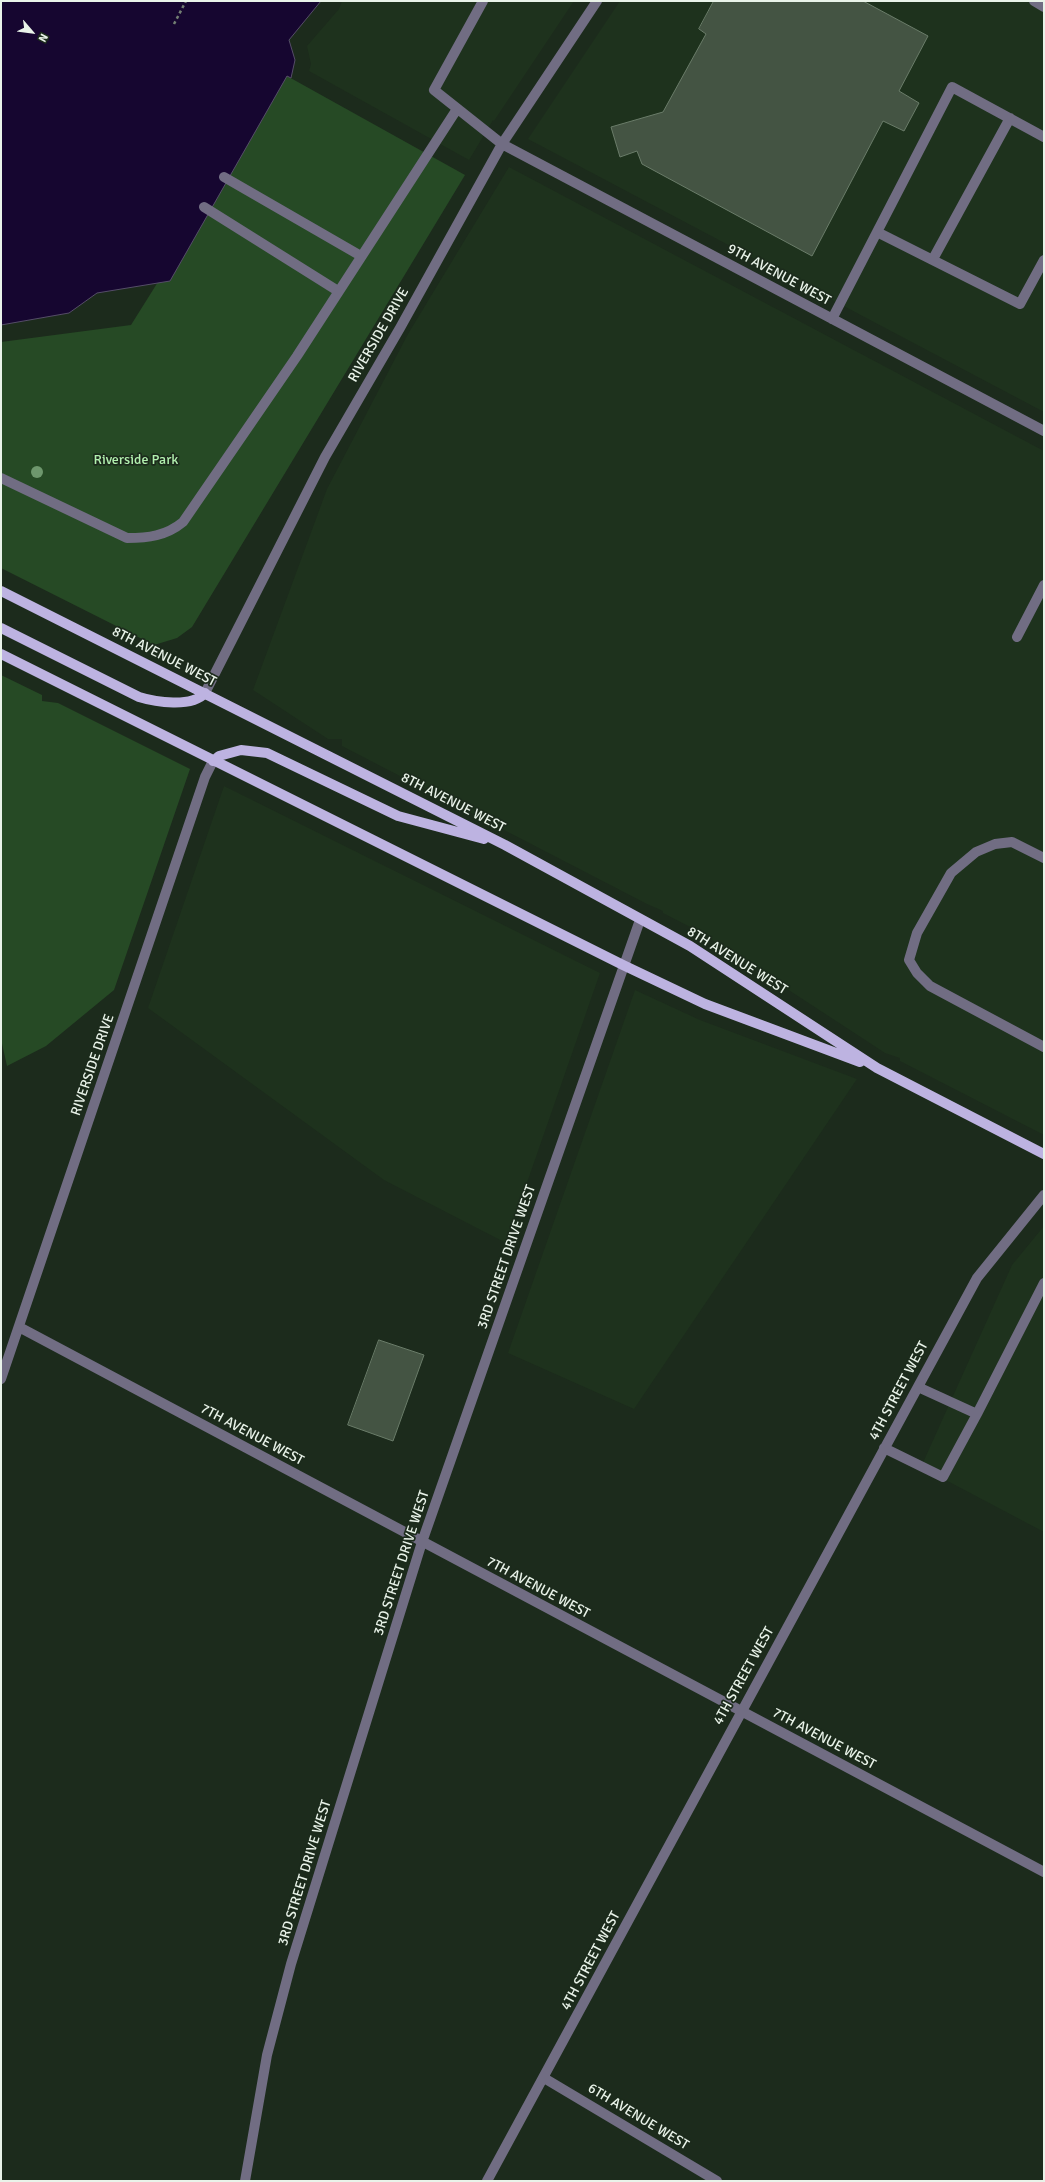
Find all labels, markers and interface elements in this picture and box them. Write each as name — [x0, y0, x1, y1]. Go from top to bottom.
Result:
north arrow — [12, 12, 52, 52]
text: N — [36, 31, 51, 44]
street label: 9TH AVENUE WEST — [724, 241, 834, 309]
street label: RIVERSIDE DRIVE — [345, 285, 413, 385]
park label: Riverside Park — [94, 452, 178, 468]
street label: 8TH AVENUE WEST — [109, 623, 219, 691]
street label: 8TH AVENUE WEST — [398, 769, 508, 837]
street label: 8TH AVENUE WEST — [684, 923, 790, 999]
street label: RIVERSIDE DRIVE — [68, 1012, 118, 1118]
street label: 3RD STREET DRIVE WEST — [474, 1183, 540, 1331]
street label: 4TH STREET WEST — [866, 1339, 932, 1443]
street label: 7TH AVENUE WEST — [197, 1401, 307, 1469]
street label: 3RD STREET DRIVE WEST — [371, 1488, 433, 1638]
street label: 7TH AVENUE WEST — [483, 1554, 593, 1622]
street label: 4TH STREET WEST — [710, 1624, 778, 1728]
street label: 7TH AVENUE WEST — [769, 1705, 879, 1773]
street label: 3RD STREET DRIVE WEST — [275, 1798, 335, 1948]
street label: 4TH STREET WEST — [558, 1909, 624, 2013]
street label: 6TH AVENUE WEST — [584, 2080, 692, 2154]

